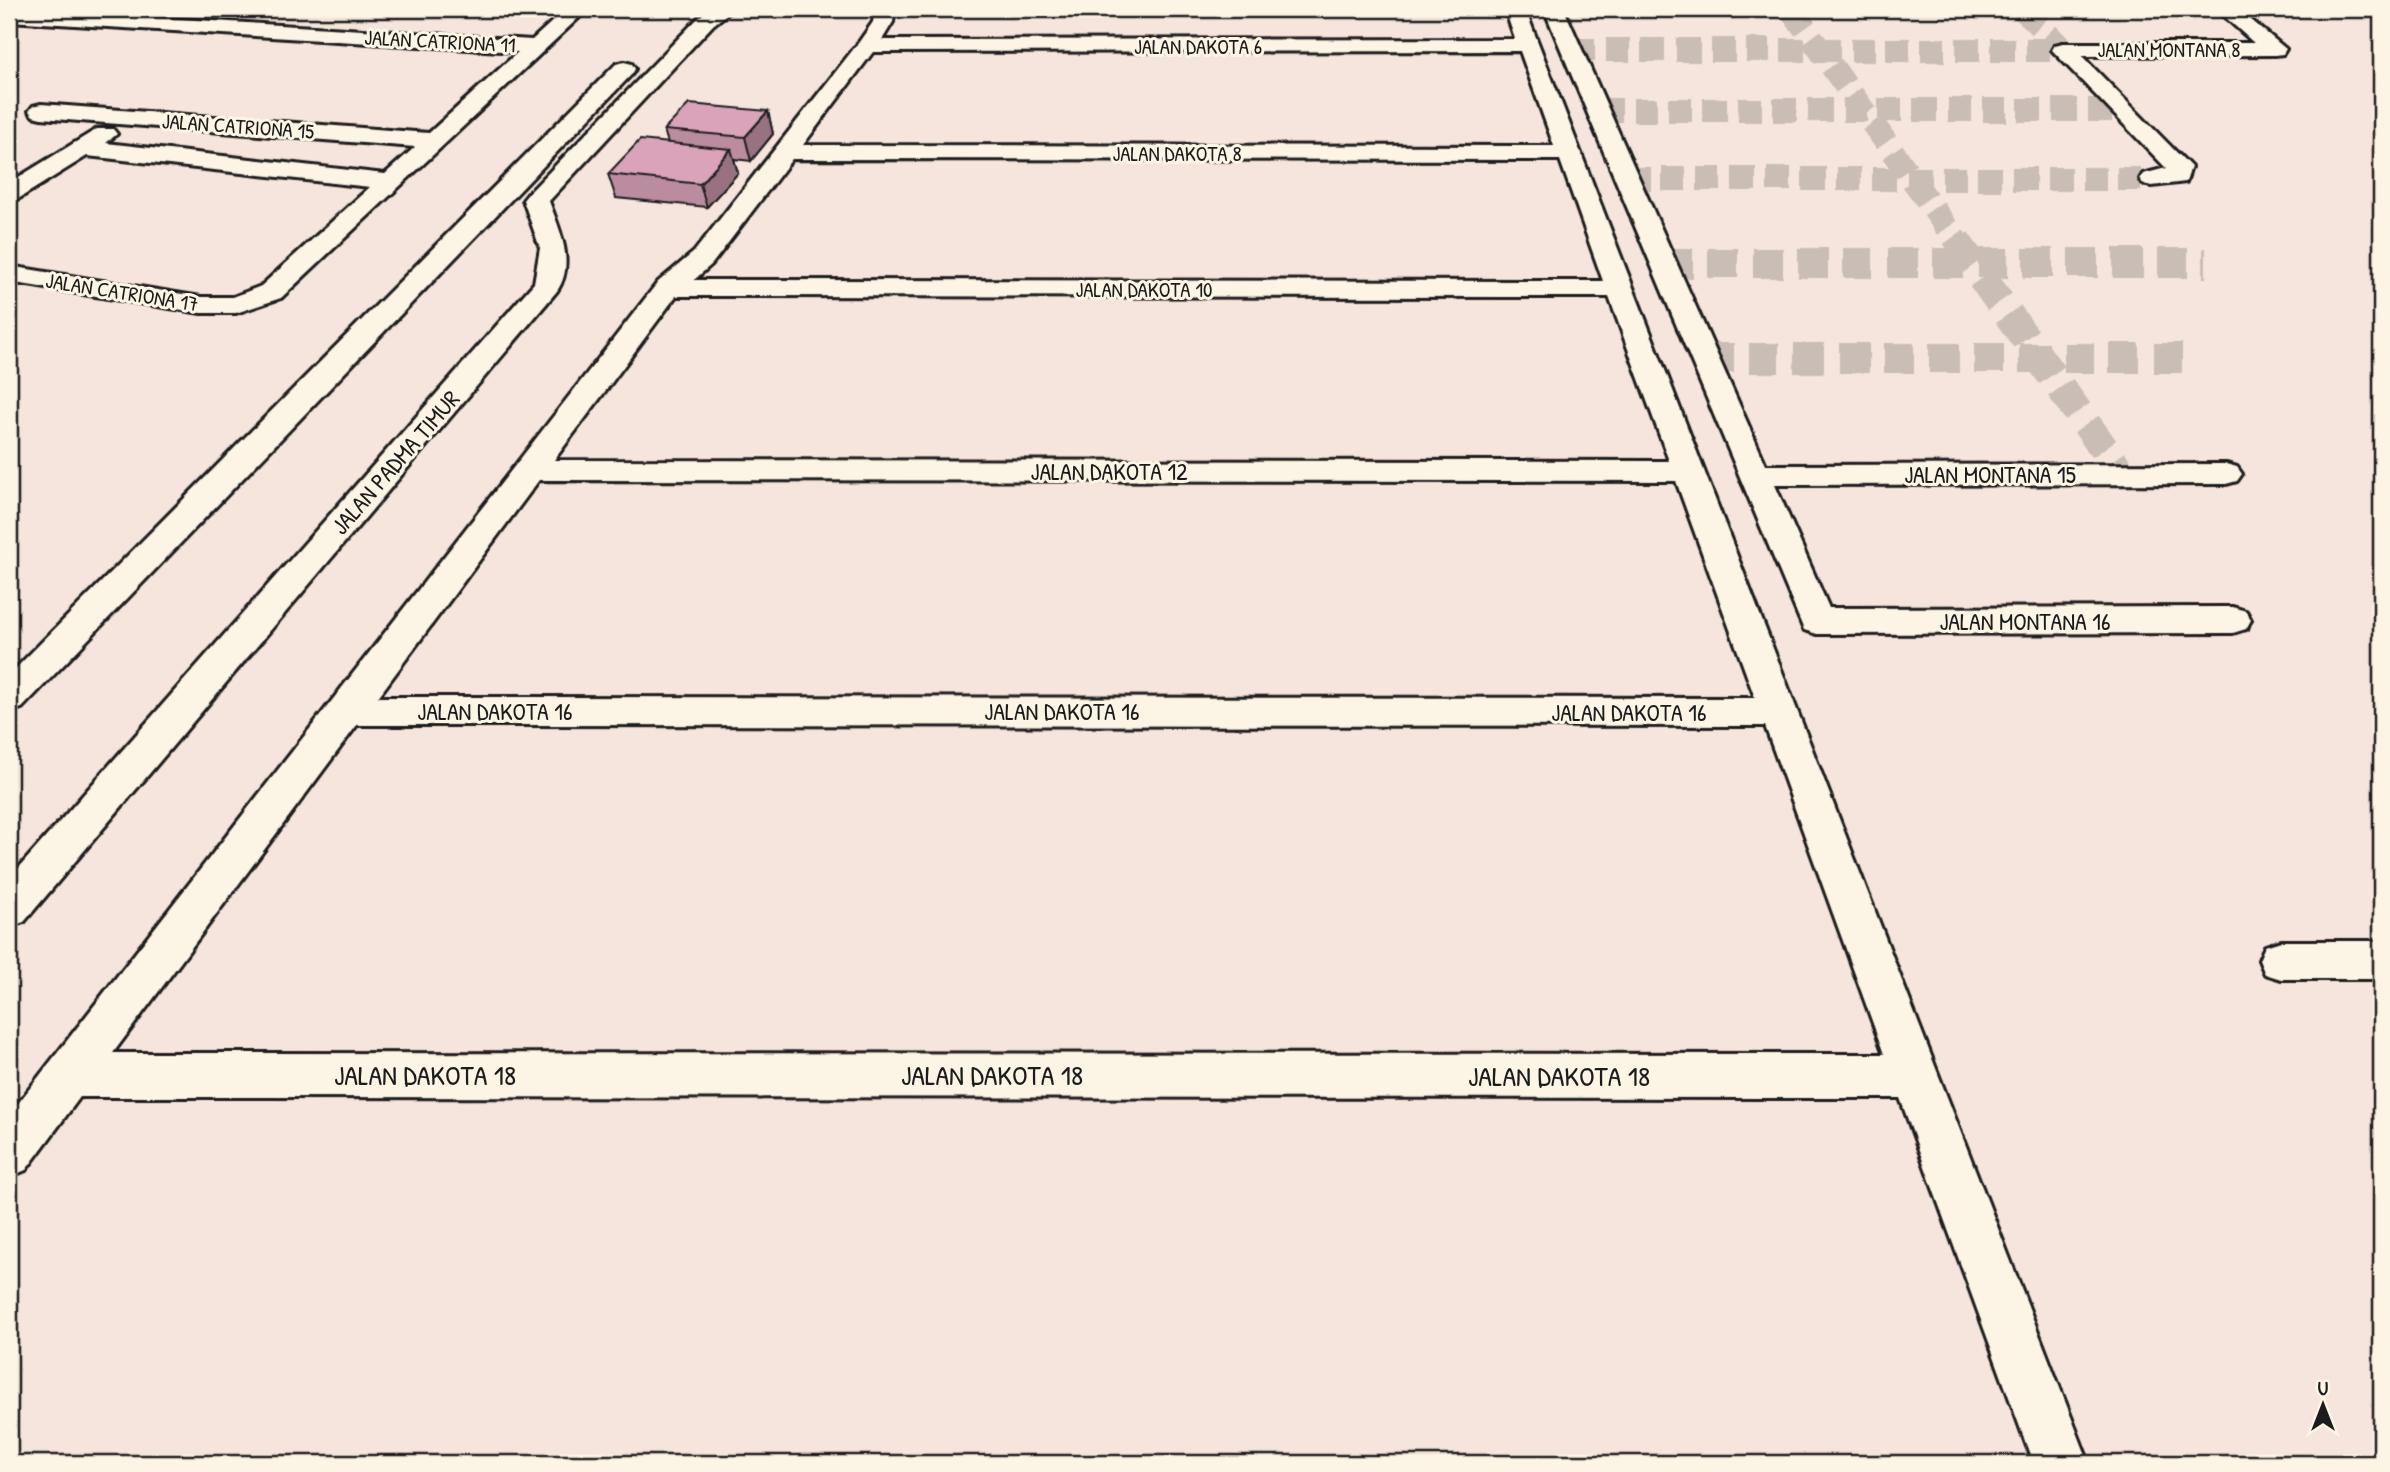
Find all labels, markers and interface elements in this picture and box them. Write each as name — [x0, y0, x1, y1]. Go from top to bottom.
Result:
street label: JALAN CATRIONA 11 — [364, 23, 516, 59]
street label: JALAN DAKOTA 6 — [1134, 32, 1262, 61]
street label: JALAN MONTANA 8 — [2098, 35, 2240, 64]
street label: JALAN CATRIONA 15 — [161, 106, 315, 146]
street label: JALAN DAKOTA 8 — [1113, 139, 1241, 168]
street label: JALAN CATRIONA 17 — [44, 266, 200, 318]
street label: JALAN DAKOTA 10 — [1076, 275, 1212, 304]
street label: JALAN PADMA TIMUR — [324, 383, 466, 541]
street label: JALAN DAKOTA 12 — [1031, 455, 1187, 487]
street label: JALAN MONTANA 15 — [1904, 458, 2076, 490]
street label: JALAN MONTANA 16 — [1939, 605, 2111, 637]
street label: JALAN DAKOTA 16 — [417, 695, 573, 727]
street label: JALAN DAKOTA 16 — [984, 695, 1140, 727]
street label: JALAN DAKOTA 16 — [1551, 696, 1707, 728]
street label: JALAN DAKOTA 18 — [334, 1056, 516, 1094]
street label: JALAN DAKOTA 18 — [901, 1056, 1083, 1094]
street label: JALAN DAKOTA 18 — [1468, 1057, 1650, 1095]
north arrow — [2288, 1370, 2358, 1440]
text: U — [2318, 1375, 2329, 1401]

